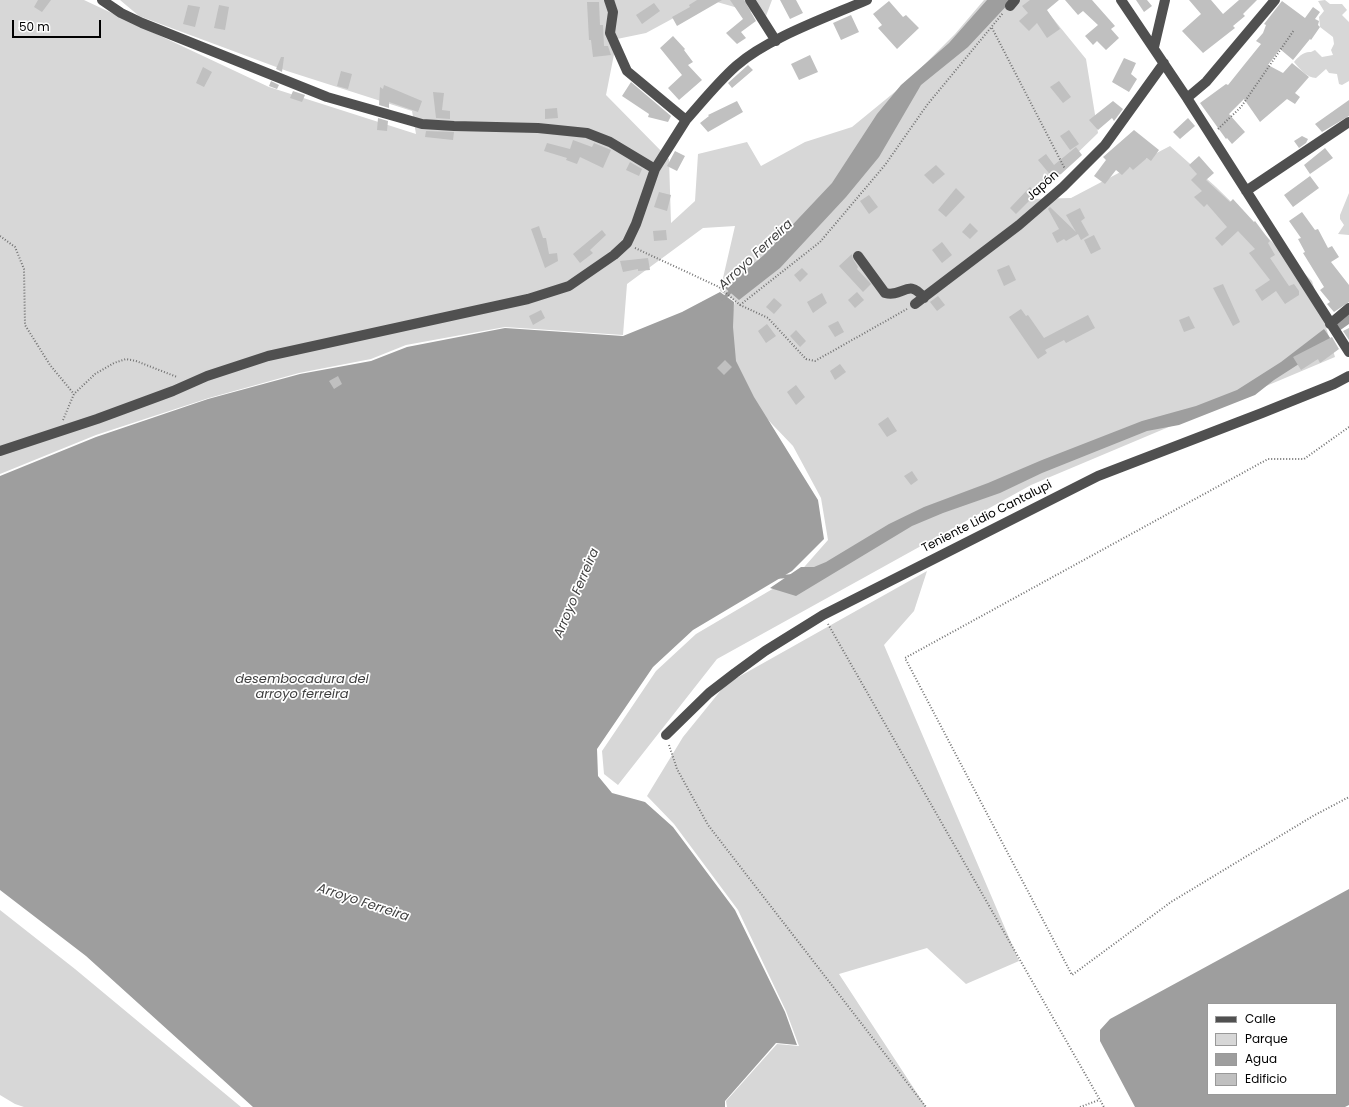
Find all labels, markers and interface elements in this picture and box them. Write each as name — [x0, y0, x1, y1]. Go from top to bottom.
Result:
scale bar — [14, 12, 103, 38]
text: 50 m — [19, 18, 50, 35]
street label: Japón — [1024, 168, 1062, 204]
water label: Arroyo Ferreira — [716, 217, 796, 293]
street label: Teniente Lidio Cantalupi — [920, 478, 1054, 556]
water label: Arroyo Ferreira — [551, 546, 603, 640]
water label: desembocadura del arroyo ferreira — [235, 672, 369, 703]
water label: Arroyo Ferreira — [315, 881, 411, 925]
legend — [1207, 1003, 1337, 1095]
text: Calle — [1245, 1010, 1276, 1027]
text: Parque — [1245, 1030, 1288, 1047]
text: Agua — [1245, 1050, 1277, 1067]
text: Edificio — [1245, 1070, 1287, 1087]

